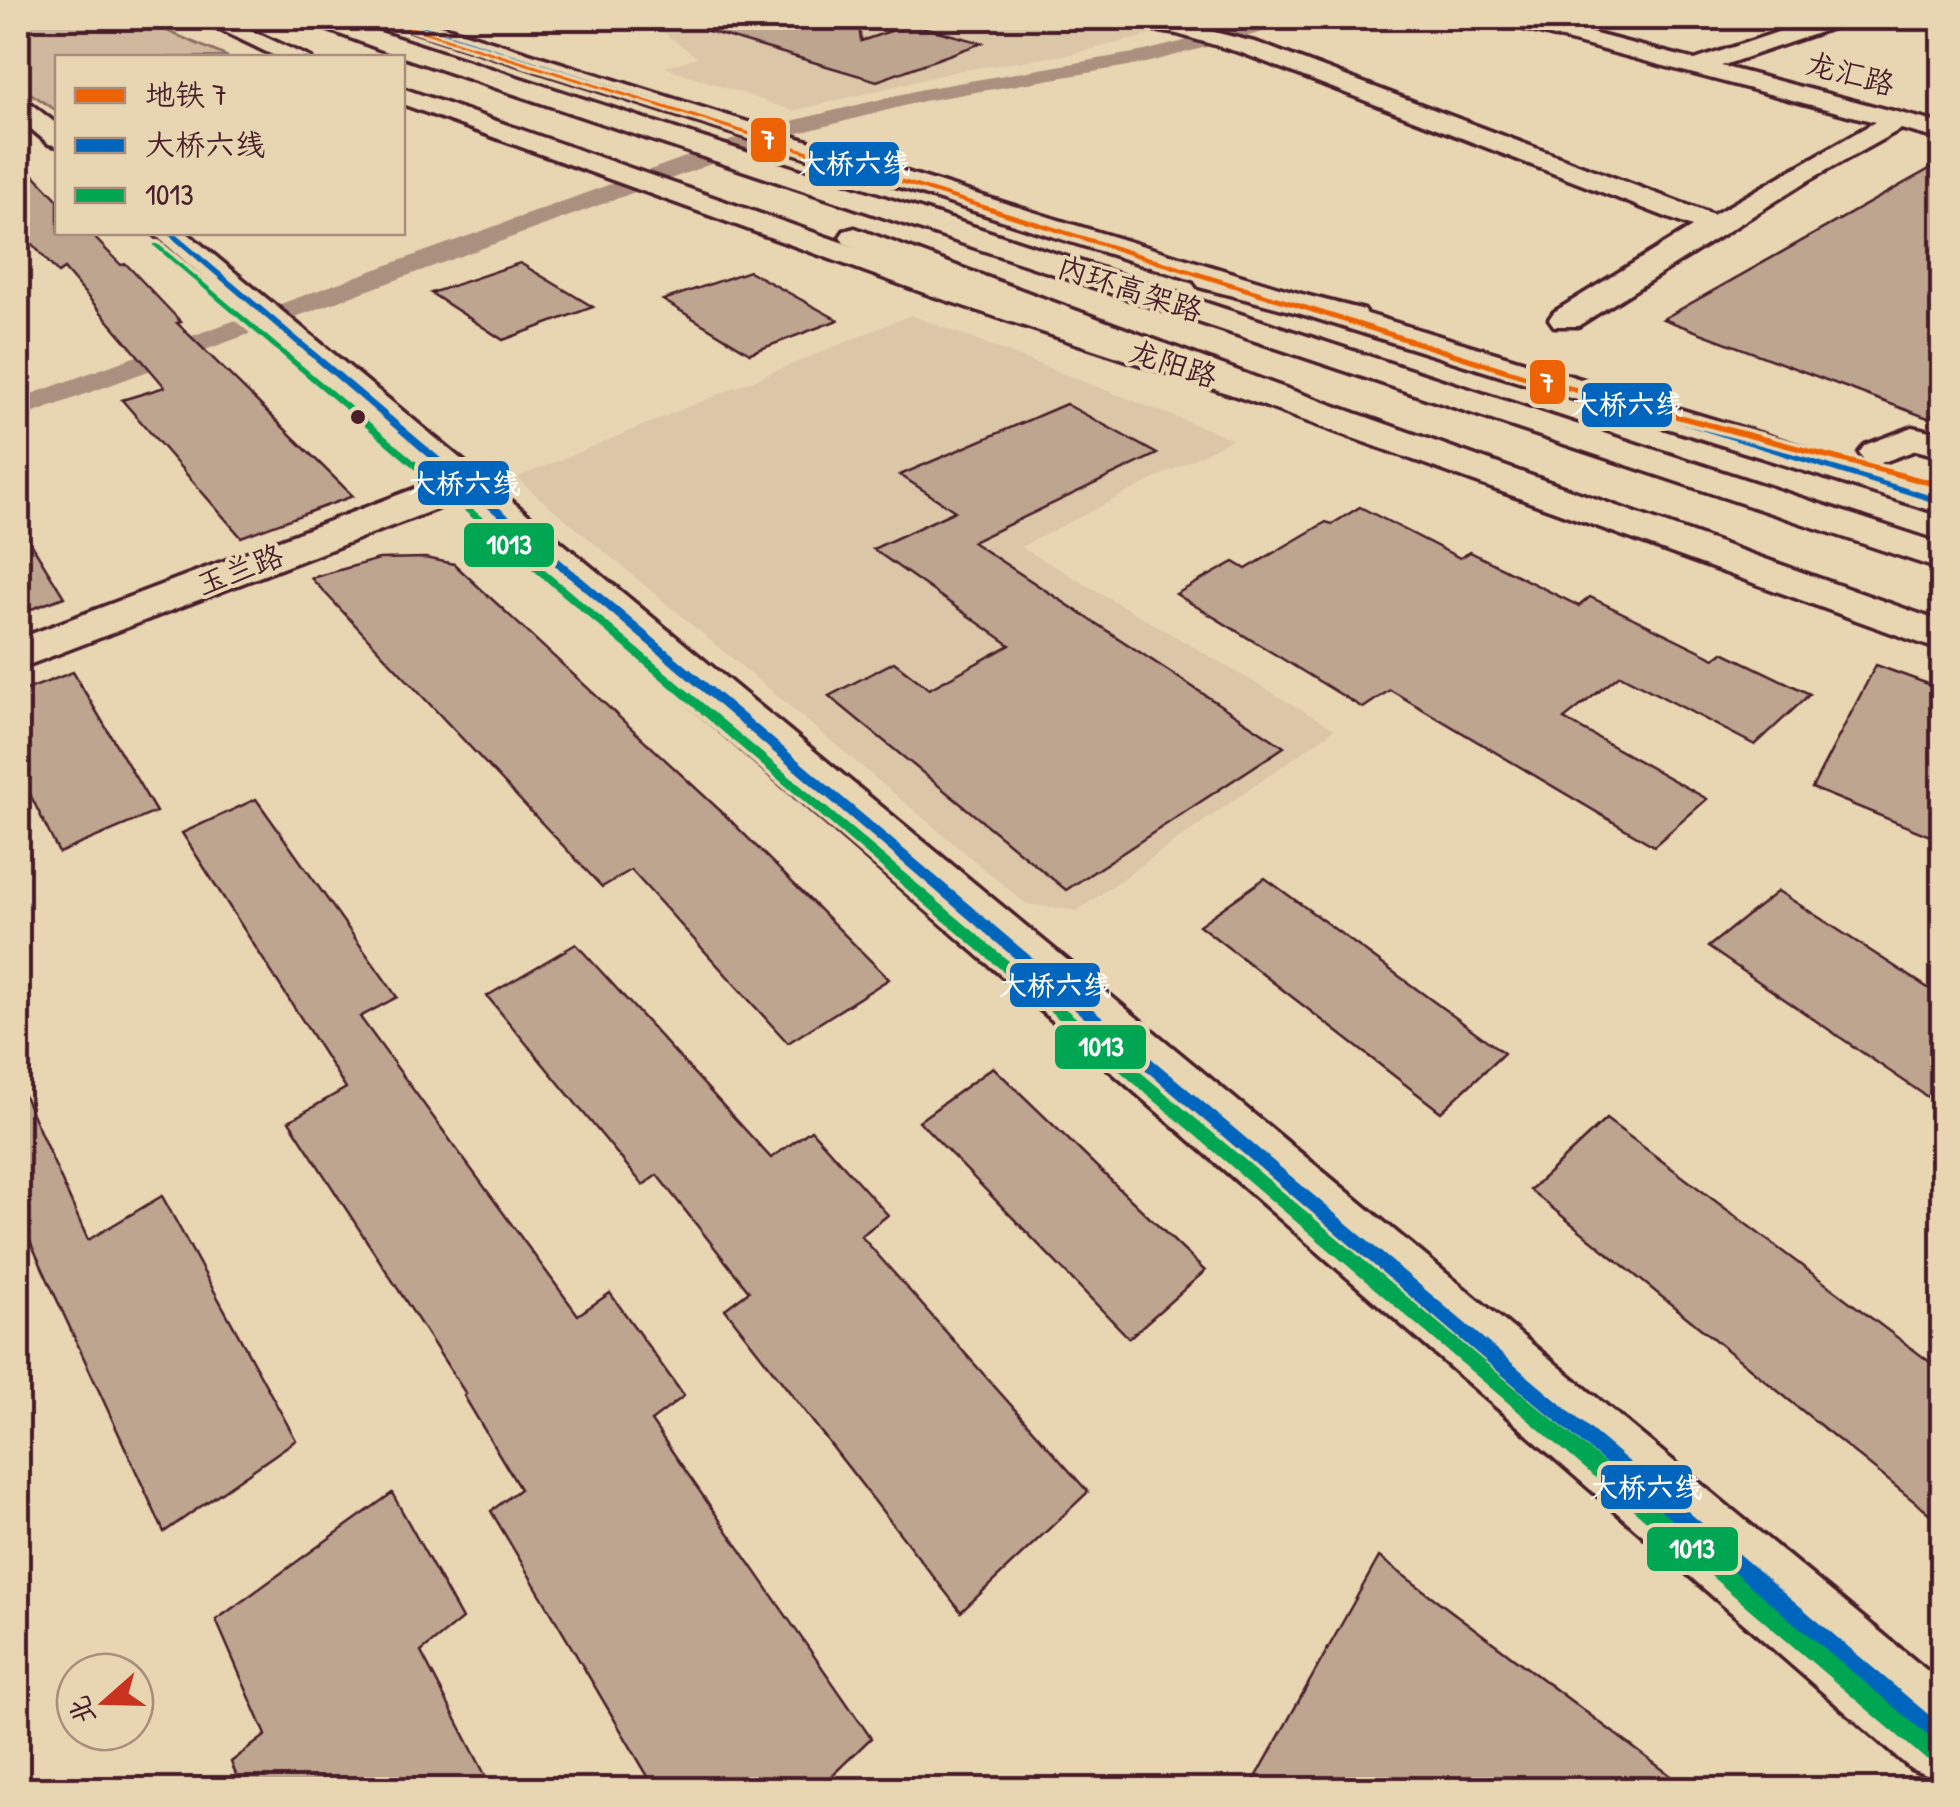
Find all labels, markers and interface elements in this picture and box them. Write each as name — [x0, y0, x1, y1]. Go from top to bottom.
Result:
street label: 龙汇路 — [1802, 42, 1899, 104]
legend — [55, 55, 405, 235]
text: 地铁 7 — [145, 74, 227, 114]
line badge: 7 — [749, 116, 788, 164]
text: 7 — [760, 120, 775, 158]
text: 大桥六线 — [145, 124, 265, 164]
line badge: 大桥六线 — [807, 140, 901, 188]
text: 大桥六线 — [798, 144, 910, 182]
text: 1013 — [145, 174, 194, 214]
street label: 内环高架路 — [1053, 246, 1208, 330]
street label: 龙阳路 — [1124, 330, 1222, 396]
line badge: 7 — [1528, 358, 1567, 406]
text: 7 — [1539, 363, 1554, 401]
line badge: 大桥六线 — [1580, 381, 1674, 429]
text: 大桥六线 — [1571, 385, 1683, 423]
unlabelled marker — [348, 407, 368, 427]
line badge: 大桥六线 — [416, 459, 511, 507]
text: 大桥六线 — [408, 464, 520, 502]
line badge: 1013 — [462, 521, 556, 569]
text: 1013 — [486, 525, 532, 563]
street label: 玉兰路 — [190, 534, 289, 604]
line badge: 大桥六线 — [1008, 961, 1102, 1009]
text: 大桥六线 — [999, 966, 1111, 1004]
line badge: 1013 — [1053, 1023, 1148, 1071]
text: 1013 — [1078, 1027, 1124, 1065]
line badge: 大桥六线 — [1599, 1463, 1694, 1511]
text: 大桥六线 — [1590, 1468, 1702, 1506]
line badge: 1013 — [1645, 1525, 1740, 1573]
text: 1013 — [1669, 1529, 1715, 1567]
north arrow — [55, 1652, 155, 1752]
text: 北 — [59, 1691, 104, 1730]

